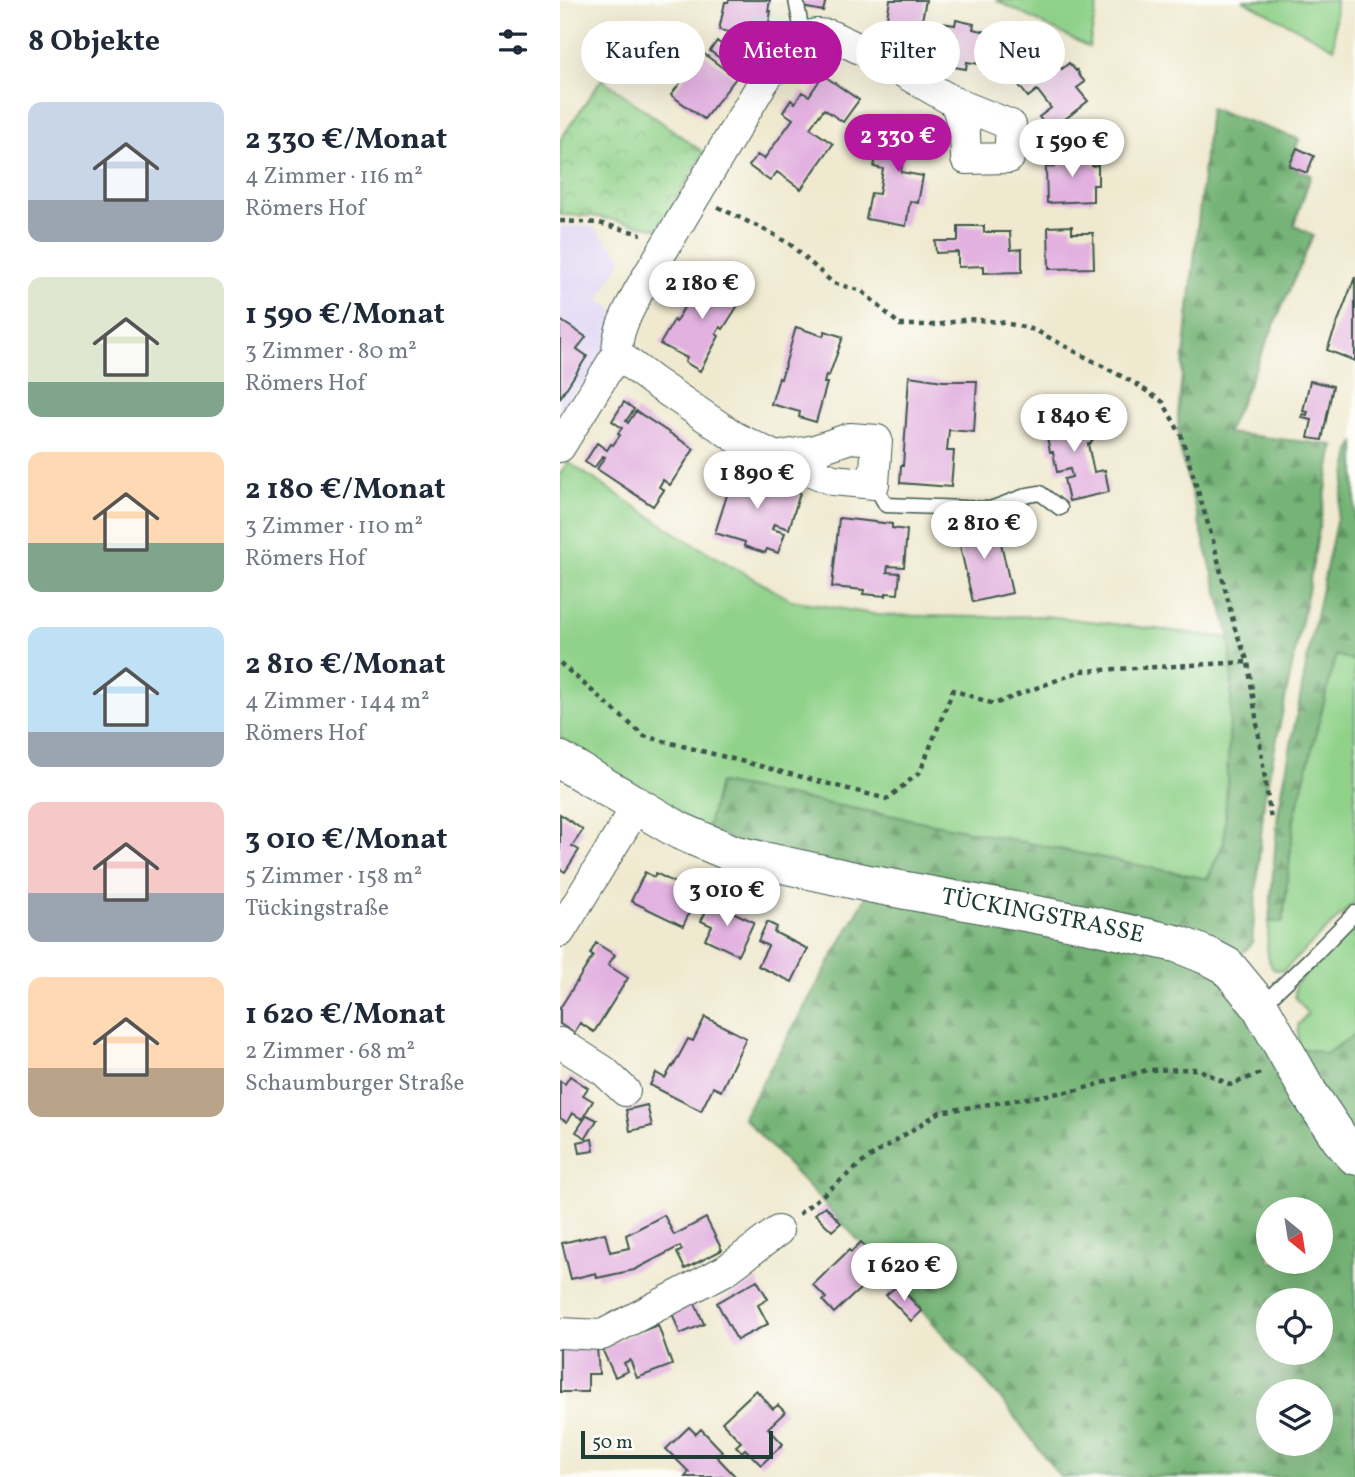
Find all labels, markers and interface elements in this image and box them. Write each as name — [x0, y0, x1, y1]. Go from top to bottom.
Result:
text: 8 Objekte — [28, 21, 160, 63]
chip: Kaufen — [581, 21, 705, 84]
chip: Mieten — [719, 21, 842, 84]
chip: Filter — [856, 21, 960, 84]
chip: Neu — [974, 21, 1065, 84]
icon: filters — [494, 23, 532, 61]
pin: 2 330 € — [833, 114, 963, 174]
text: 2 330 €/Monat — [245, 119, 447, 161]
pin: 1 590 € — [1007, 120, 1137, 179]
text: 2 330 € — [860, 121, 936, 153]
text: 1 590 € — [1035, 126, 1109, 158]
icon: home — [84, 130, 168, 214]
text: 4 Zimmer · 116 m² — [245, 161, 423, 193]
text: Römers Hof — [245, 193, 365, 225]
pin: 2 180 € — [637, 262, 767, 321]
text: 2 180 € — [665, 268, 739, 300]
text: 1 590 €/Monat — [245, 294, 445, 336]
icon: home — [84, 305, 168, 389]
text: 3 Zimmer · 80 m² — [245, 336, 417, 368]
text: Römers Hof — [245, 368, 365, 400]
pin: 1 840 € — [1009, 394, 1139, 454]
text: 1 840 € — [1036, 401, 1112, 433]
pin: 1 890 € — [692, 452, 822, 511]
text: 1 890 € — [719, 458, 795, 490]
text: 2 180 €/Monat — [245, 469, 446, 511]
icon: home — [84, 480, 168, 564]
pin: 2 810 € — [919, 502, 1049, 561]
text: 2 810 € — [947, 508, 1021, 540]
text: 3 Zimmer · 110 m² — [245, 511, 423, 543]
text: Römers Hof — [245, 543, 365, 575]
text: 2 810 €/Monat — [245, 644, 446, 686]
icon: home — [84, 655, 168, 739]
text: 4 Zimmer · 144 m² — [245, 686, 430, 718]
text: Römers Hof — [245, 718, 365, 750]
text: 3 010 €/Monat — [245, 819, 447, 861]
icon: home — [84, 830, 168, 914]
text: 5 Zimmer · 158 m² — [245, 861, 422, 893]
pin: 3 010 € — [662, 869, 792, 928]
text: 3 010 € — [689, 875, 765, 907]
street label: TÜCKINGSTRASSE — [938, 880, 1147, 953]
text: Tückingstraße — [245, 893, 389, 925]
text: 1 620 €/Monat — [245, 994, 446, 1036]
icon: home — [84, 1005, 168, 1089]
text: 2 Zimmer · 68 m² — [245, 1036, 415, 1068]
text: Schaumburger Straße — [245, 1068, 465, 1100]
north arrow — [1256, 1197, 1334, 1274]
map controls — [1256, 1197, 1333, 1456]
pin: 1 620 € — [839, 1244, 969, 1303]
text: 1 620 € — [867, 1250, 941, 1282]
button: locate — [1256, 1288, 1333, 1365]
button: layers — [1256, 1379, 1333, 1456]
scale bar — [581, 1428, 774, 1460]
text: 50 m — [592, 1430, 633, 1456]

